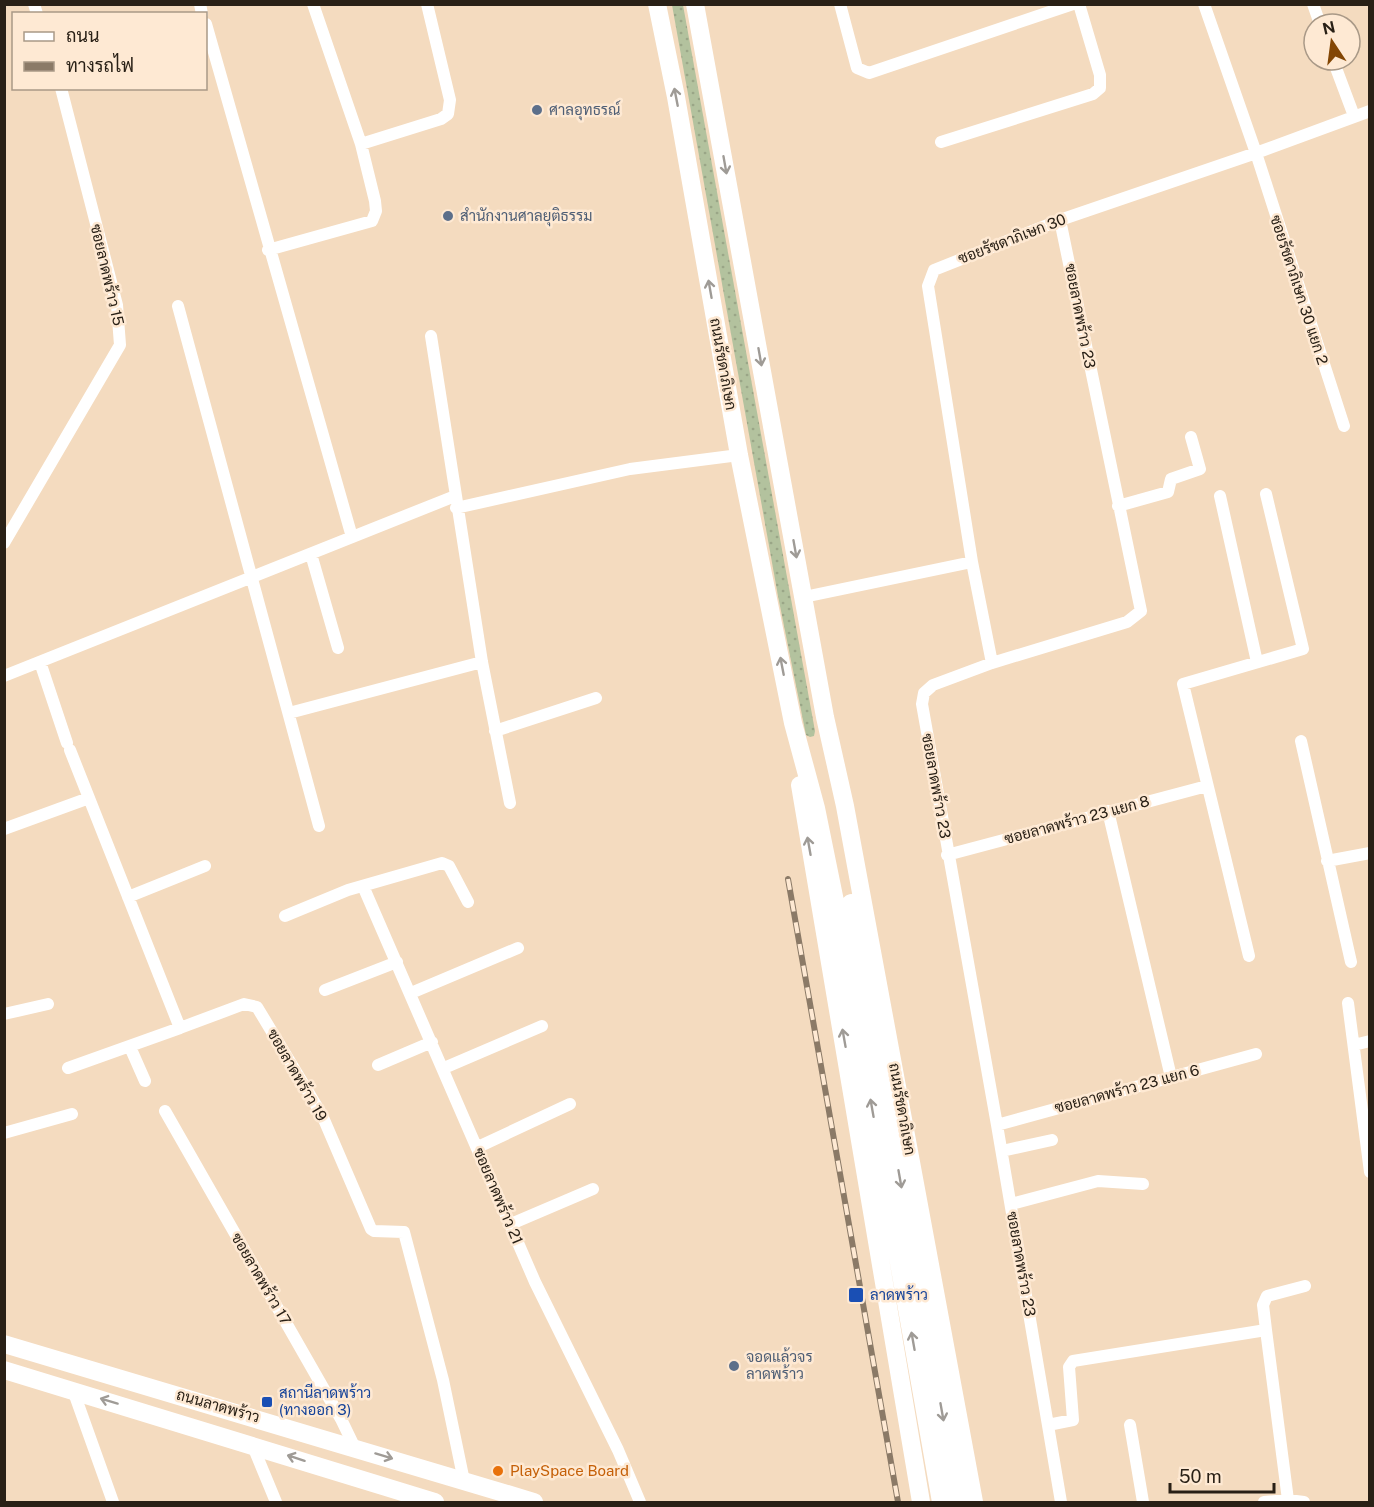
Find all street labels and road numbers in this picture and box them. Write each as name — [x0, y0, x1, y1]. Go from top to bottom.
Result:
street label: ซอยรัชดาภิเษก 30 — [956, 210, 1068, 267]
street label: ซอยรัชดาภิเษก 30 แยก 2 — [1267, 213, 1332, 367]
street label: ซอยลาดพร้าว 15 — [88, 222, 128, 327]
street label: ซอยลาดพร้าว 23 — [1062, 262, 1100, 370]
street label: ถนนรัชดาภิเษก — [707, 317, 740, 411]
street label: ซอยลาดพร้าว 23 — [919, 732, 955, 840]
street label: ซอยลาดพร้าว 23 แยก 8 — [1002, 791, 1151, 847]
street label: ซอยลาดพร้าว 19 — [264, 1025, 332, 1124]
street label: ซอยลาดพร้าว 23 แยก 6 — [1052, 1060, 1201, 1116]
street label: ถนนรัชดาภิเษก — [886, 1062, 919, 1156]
street label: ซอยลาดพร้าว 21 — [470, 1145, 527, 1247]
street label: ซอยลาดพร้าว 23 — [1004, 1210, 1040, 1318]
street label: ซอยลาดพร้าว 17 — [228, 1229, 295, 1328]
street label: ถนนลาดพร้าว — [175, 1385, 262, 1426]

